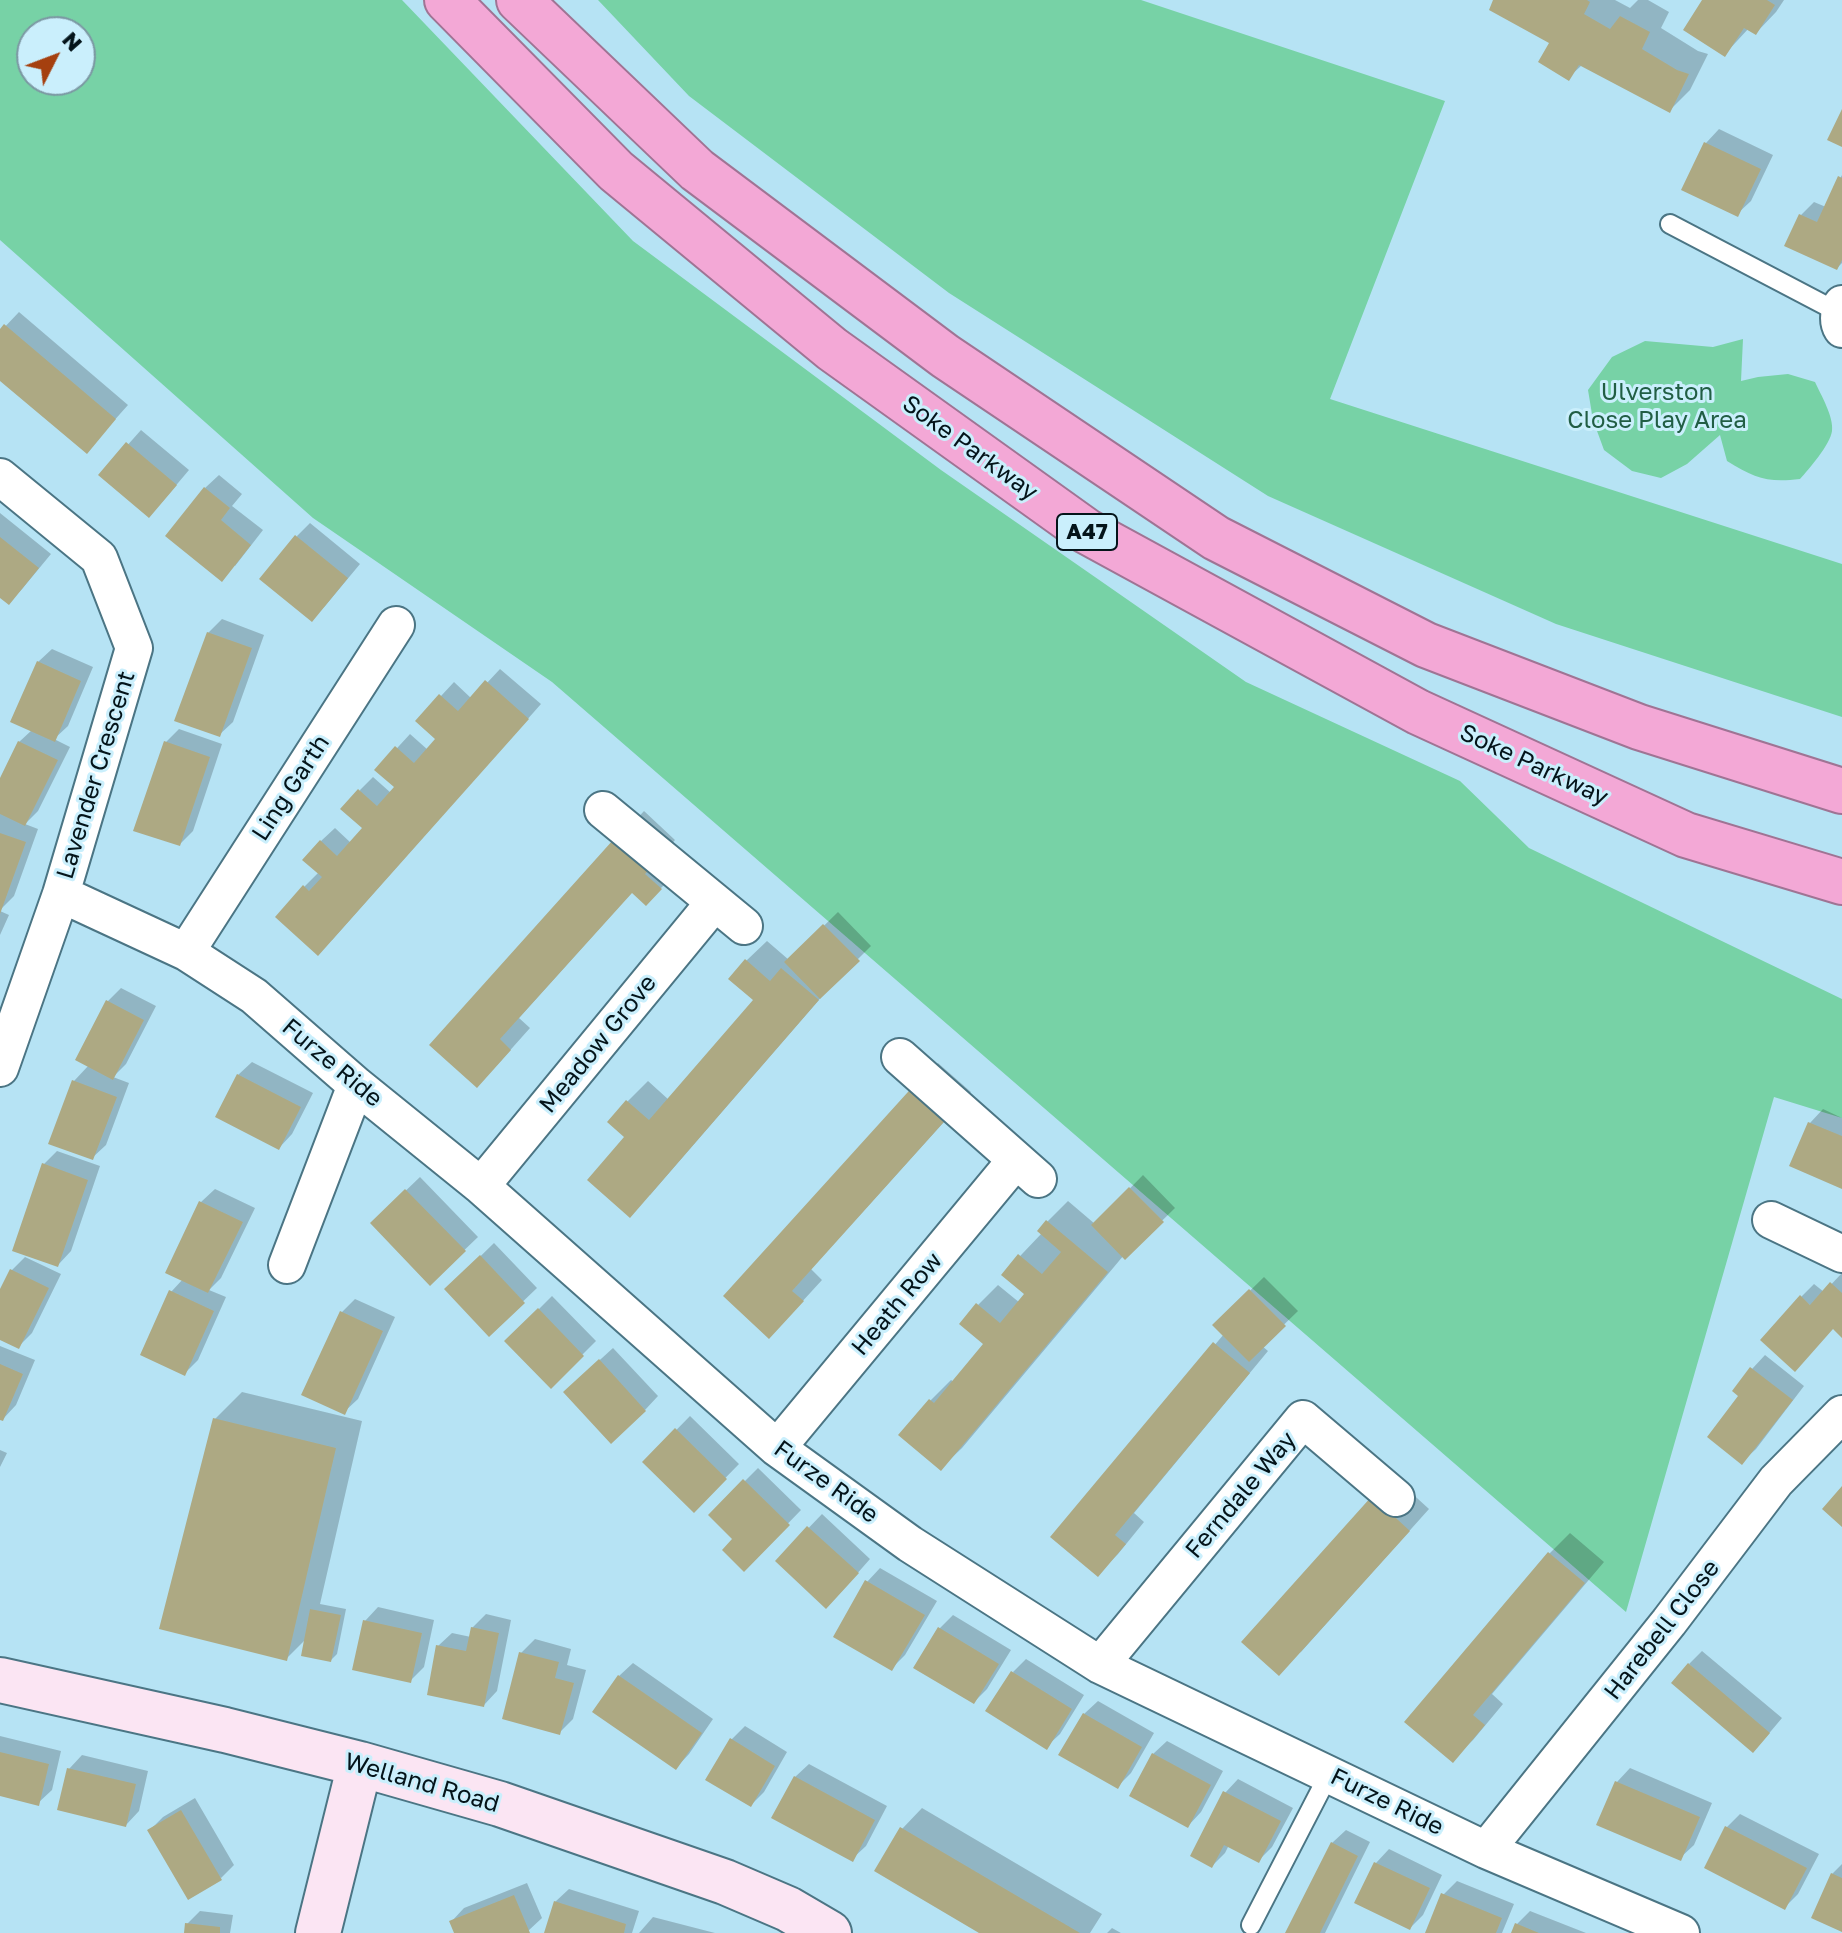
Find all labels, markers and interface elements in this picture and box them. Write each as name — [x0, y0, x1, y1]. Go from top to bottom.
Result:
north arrow — [16, 16, 96, 96]
text: N — [57, 26, 88, 56]
park label: Ulverston Close Play Area — [1567, 378, 1747, 434]
street label: Soke Parkway — [897, 389, 1043, 507]
road number: A47 — [1057, 514, 1117, 550]
street label: Lavender Crescent — [51, 668, 141, 882]
street label: Soke Parkway — [1455, 718, 1613, 812]
street label: Ling Garth — [246, 730, 336, 846]
street label: Meadow Grove — [534, 969, 662, 1119]
street label: Furze Ride — [276, 1013, 388, 1113]
street label: Heath Row — [846, 1247, 948, 1361]
street label: Ferndale Way — [1180, 1426, 1302, 1564]
street label: Furze Ride — [768, 1434, 884, 1530]
street label: Harebell Close — [1598, 1554, 1726, 1706]
street label: Welland Road — [341, 1747, 503, 1819]
street label: Furze Ride — [1326, 1762, 1448, 1842]

